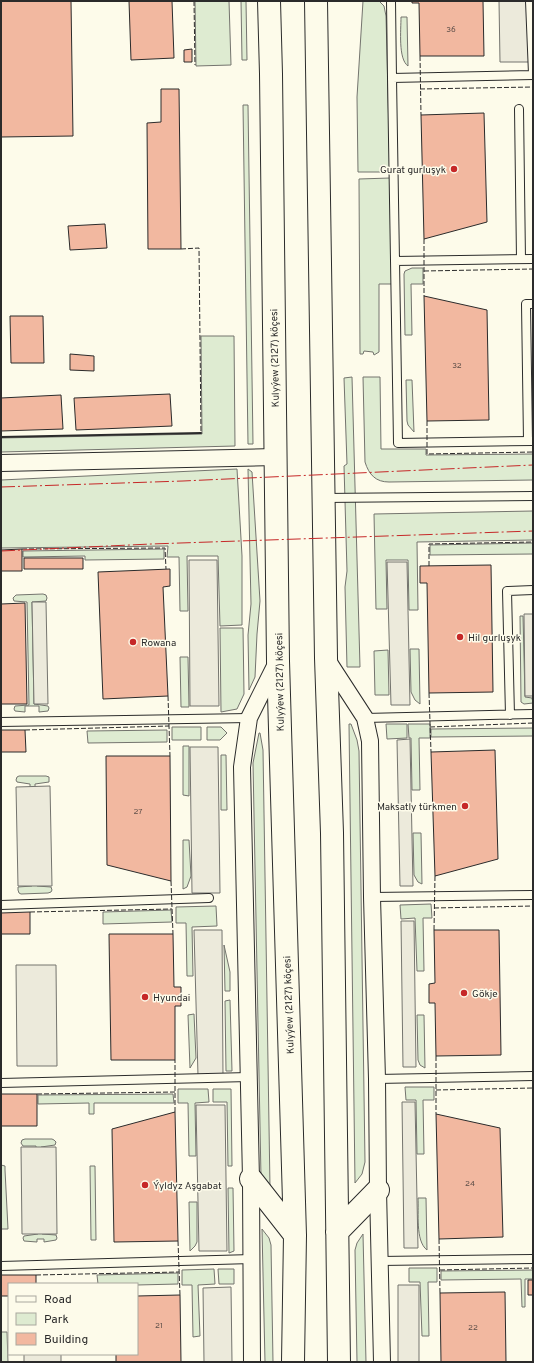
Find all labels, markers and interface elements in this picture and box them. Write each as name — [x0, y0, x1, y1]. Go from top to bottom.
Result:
house number: 36 — [446, 25, 456, 35]
place label: Gurat gurluşyk — [380, 164, 446, 177]
marker: Gurat gurluşyk — [449, 164, 459, 174]
street label: Kulyýew (2127) köçesi — [268, 309, 283, 407]
house number: 32 — [452, 361, 462, 371]
marker: Hil gurluşyk — [455, 632, 465, 642]
place label: Hil gurluşyk — [468, 632, 521, 645]
street label: Kulyýew (2127) köçesi — [273, 633, 288, 731]
marker: Rowana — [128, 637, 138, 647]
place label: Rowana — [141, 637, 176, 650]
place label: Maksatly türkmen — [377, 801, 457, 814]
marker: Maksatly türkmen — [460, 801, 470, 811]
house number: 27 — [134, 807, 143, 817]
street label: Kulyýew (2127) köçesi — [281, 956, 298, 1054]
marker: Gökje — [459, 988, 469, 998]
place label: Gökje — [472, 988, 498, 1001]
marker: Hyundai — [140, 992, 150, 1002]
place label: Hyundai — [153, 992, 190, 1005]
house number: 24 — [465, 1179, 475, 1189]
marker: Ýyldyz Aşgabat — [140, 1180, 150, 1190]
place label: Ýyldyz Aşgabat — [153, 1180, 222, 1193]
legend — [8, 1283, 138, 1355]
text: Road — [44, 1292, 72, 1308]
text: Park — [44, 1312, 69, 1328]
house number: 21 — [155, 1321, 163, 1331]
house number: 22 — [468, 1323, 478, 1333]
text: Building — [44, 1332, 88, 1348]

